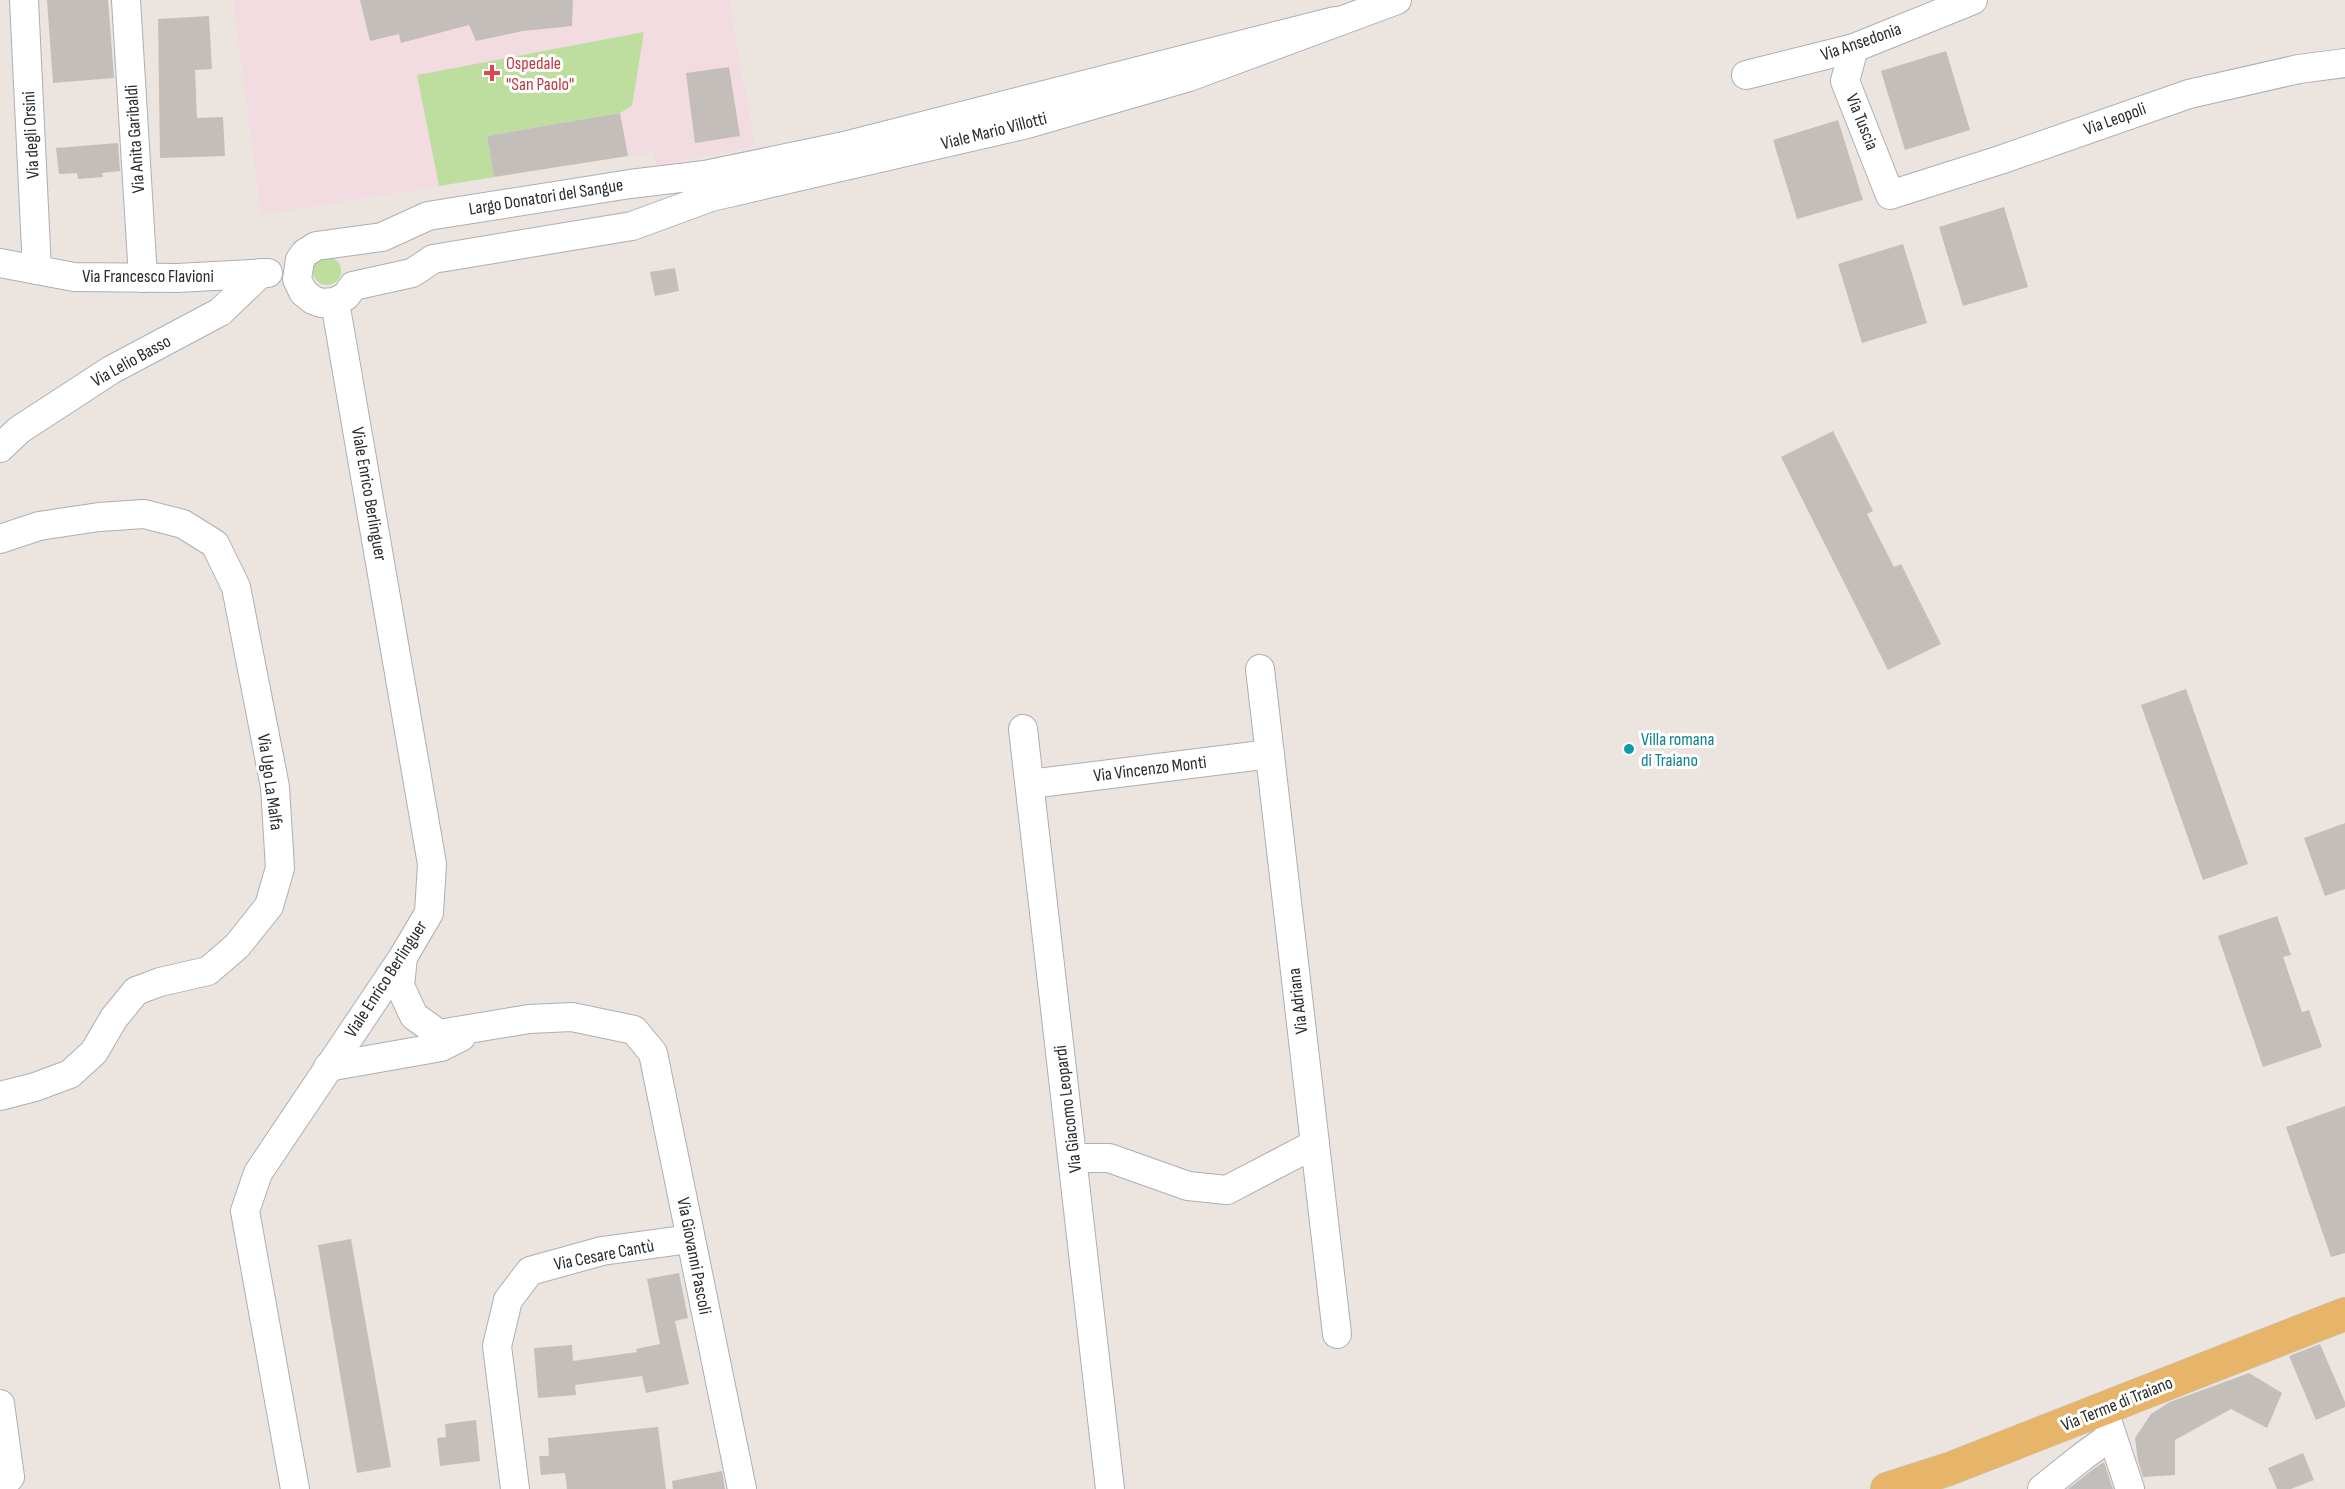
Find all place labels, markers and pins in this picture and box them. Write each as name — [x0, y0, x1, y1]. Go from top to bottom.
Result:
place label: Ospedale "San Paolo" — [506, 53, 574, 95]
marker: Ospedale "San Paolo" — [483, 64, 501, 82]
place label: Villa romana di Traiano — [1641, 729, 1714, 771]
marker: Villa romana di Traiano — [1622, 742, 1636, 756]

